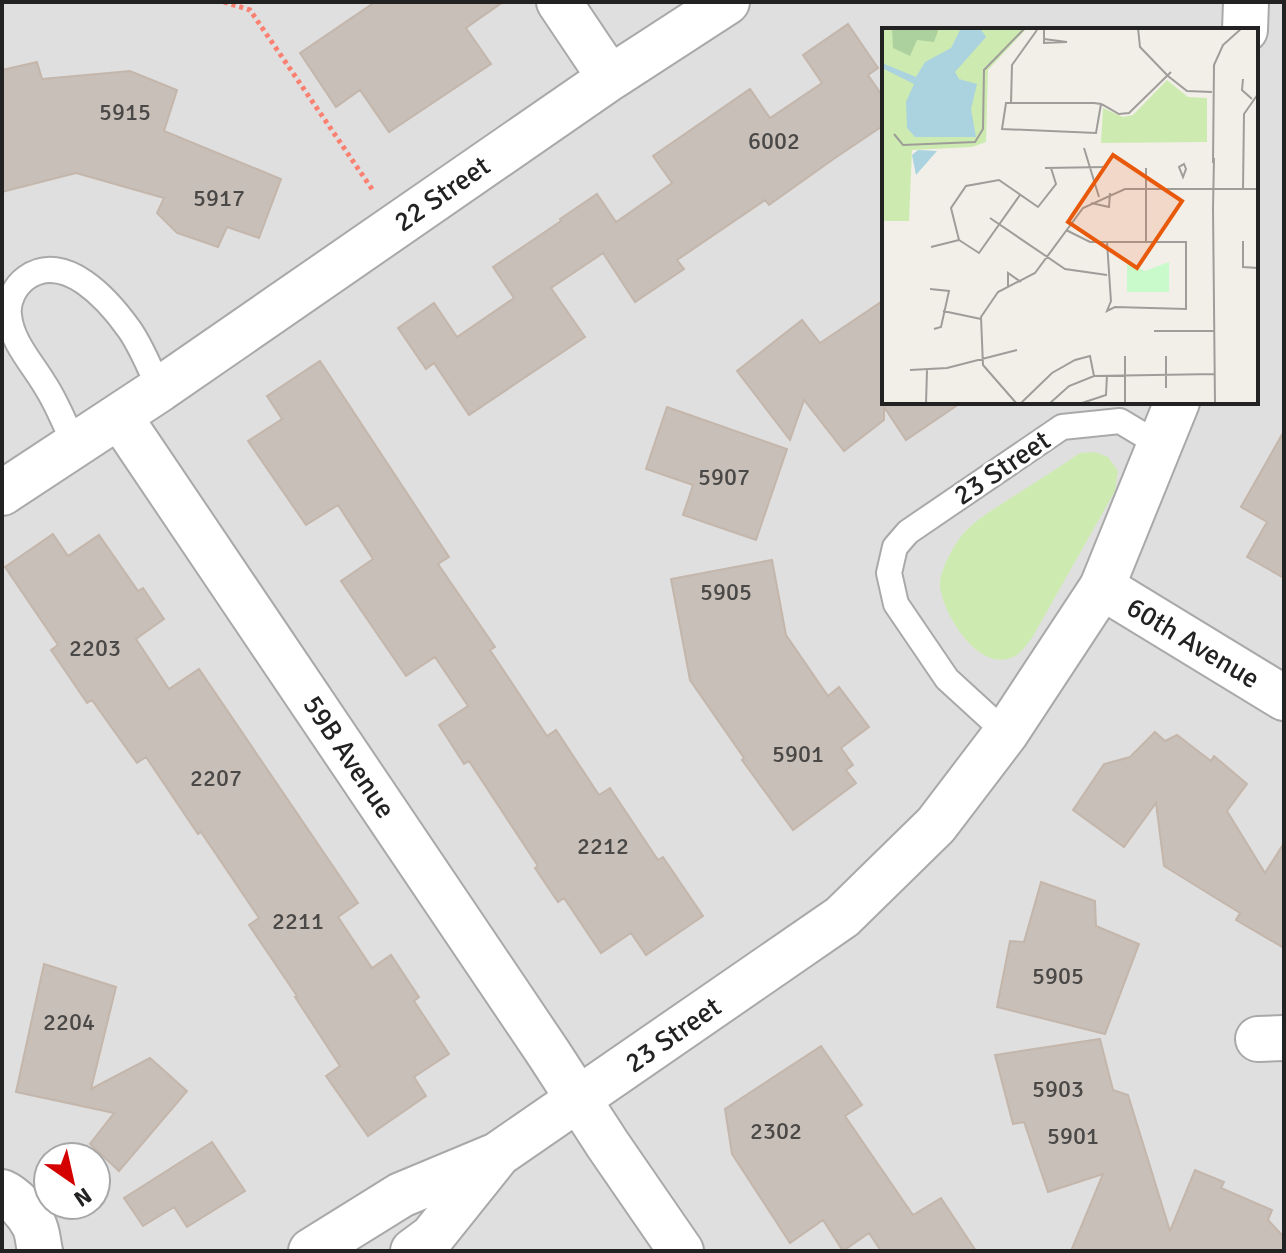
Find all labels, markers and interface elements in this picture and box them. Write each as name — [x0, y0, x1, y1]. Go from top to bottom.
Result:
inset map — [882, 28, 1258, 404]
house number: 5915 — [99, 97, 151, 127]
house number: 6002 — [748, 126, 800, 156]
street label: 22 Street — [387, 149, 497, 239]
house number: 5917 — [193, 183, 245, 213]
street label: 23 Street — [947, 423, 1057, 513]
house number: 5907 — [698, 462, 750, 492]
house number: 5905 — [700, 577, 752, 607]
street label: 60th Avenue — [1120, 590, 1266, 696]
house number: 2203 — [69, 633, 121, 663]
street label: 59B Avenue — [296, 689, 402, 825]
house number: 5901 — [772, 739, 824, 769]
house number: 2207 — [190, 763, 242, 793]
house number: 2212 — [577, 831, 629, 861]
house number: 2211 — [272, 906, 324, 936]
house number: 5905 — [1032, 961, 1084, 991]
street label: 23 Street — [618, 990, 728, 1080]
house number: 2204 — [43, 1007, 95, 1037]
house number: 5903 — [1032, 1074, 1084, 1104]
house number: 2302 — [750, 1116, 802, 1146]
house number: 5901 — [1047, 1121, 1099, 1151]
north arrow — [32, 1141, 112, 1221]
text: N — [69, 1182, 97, 1213]

